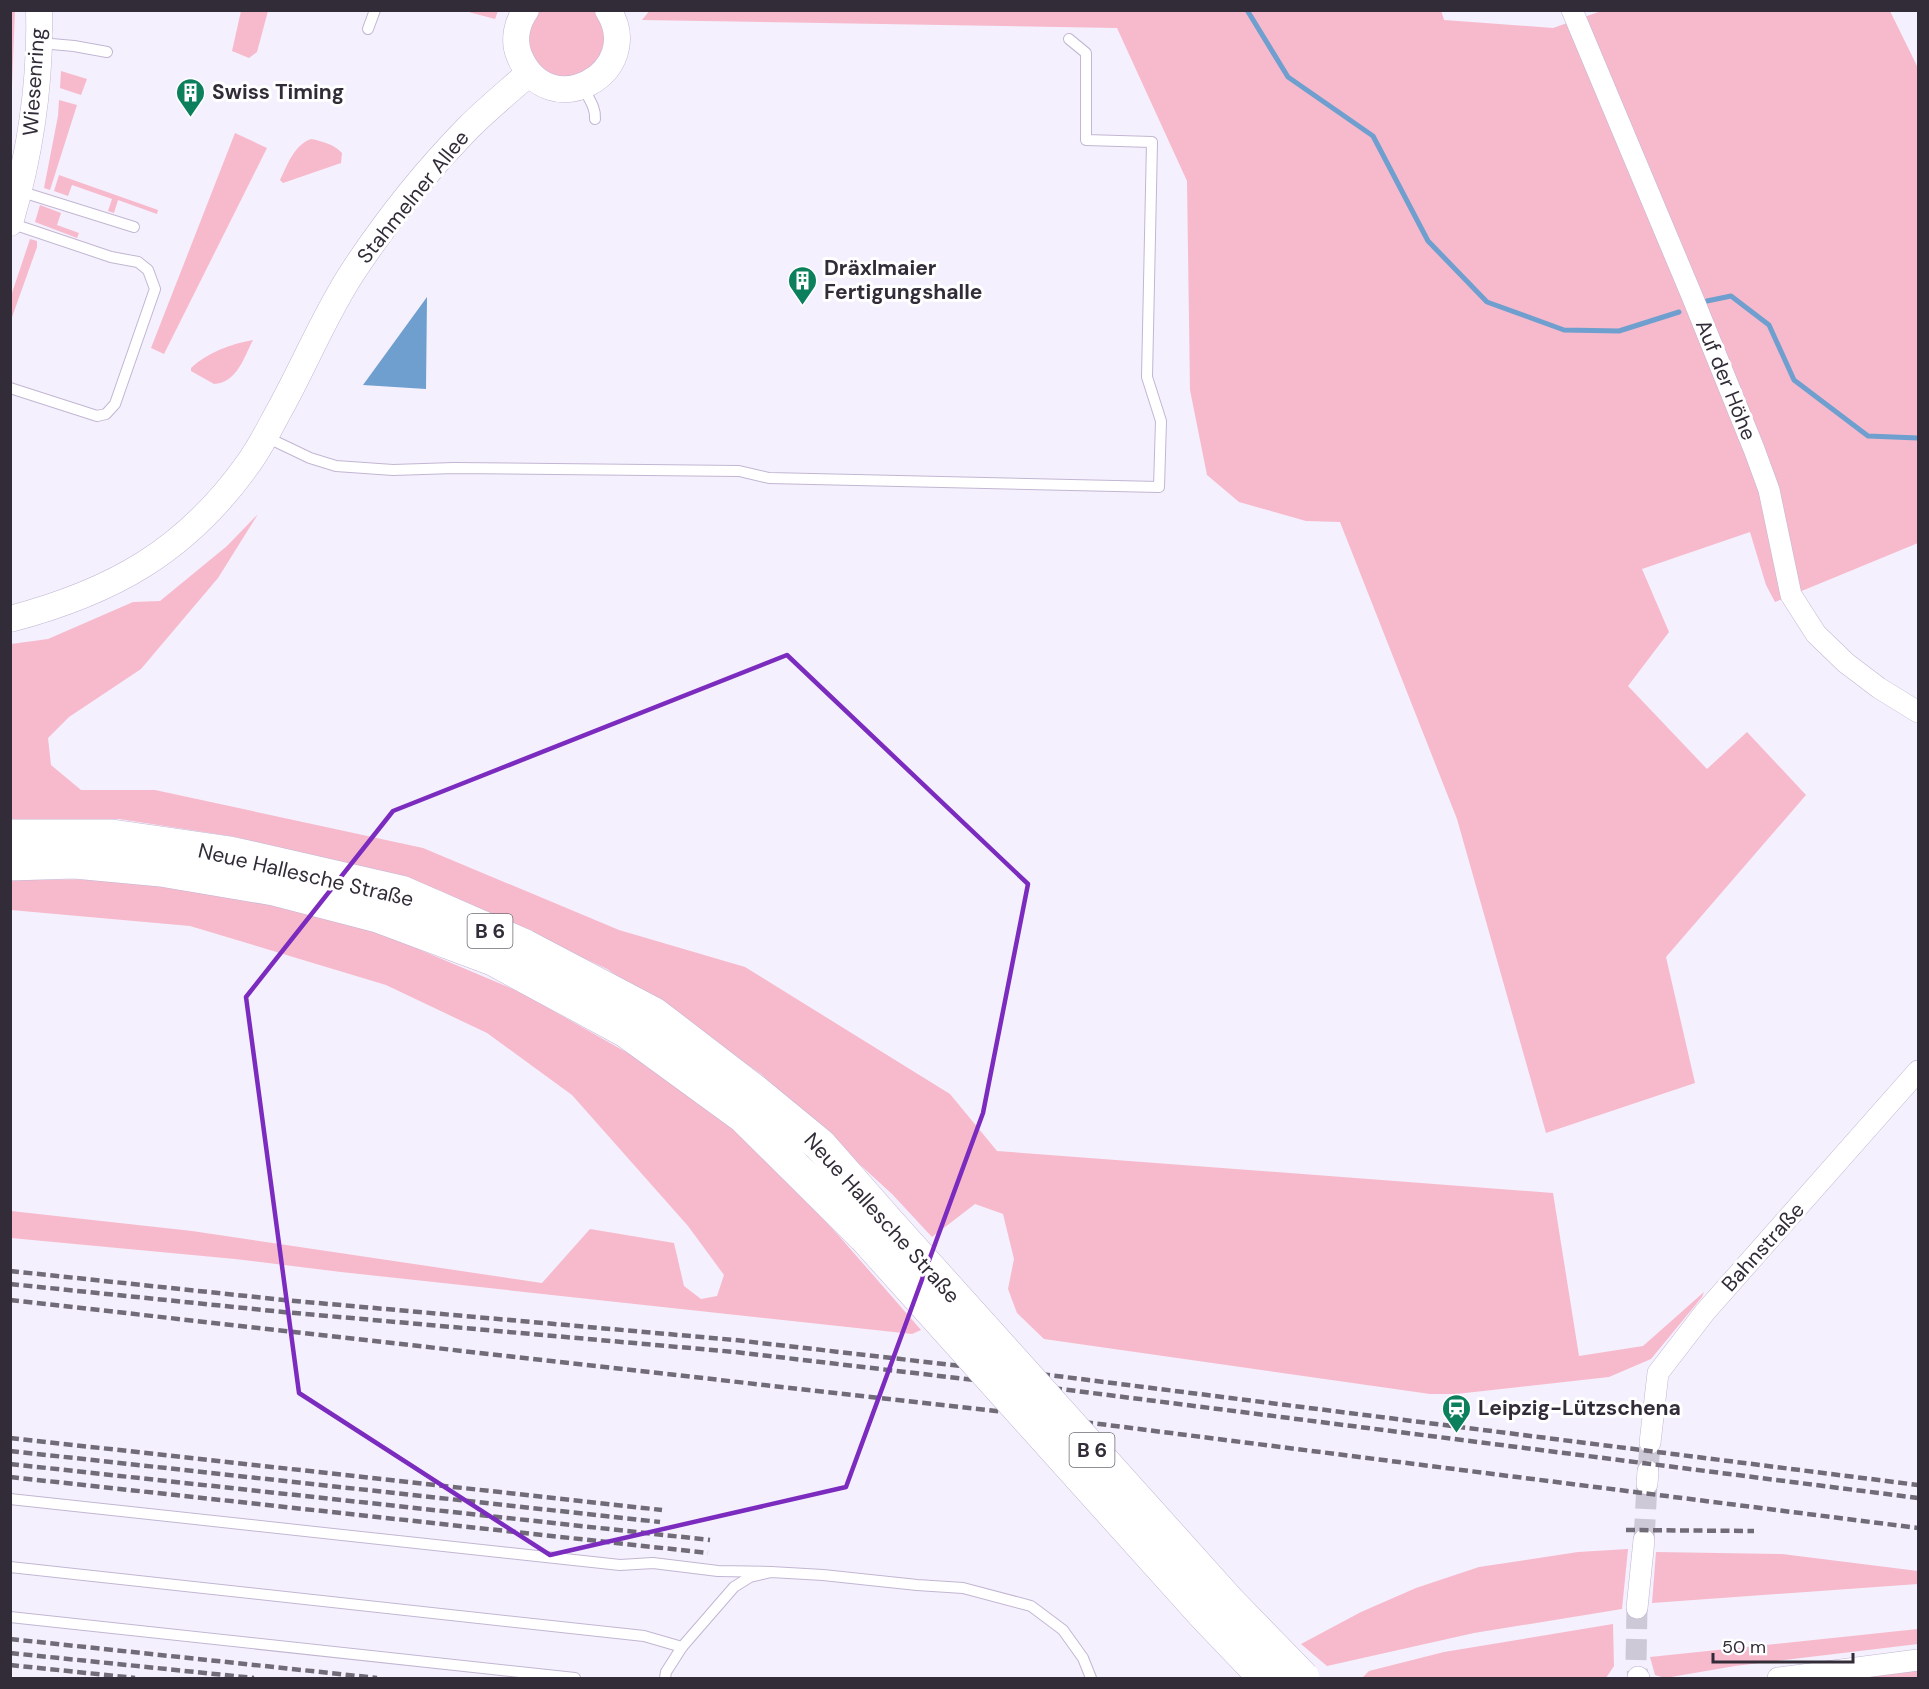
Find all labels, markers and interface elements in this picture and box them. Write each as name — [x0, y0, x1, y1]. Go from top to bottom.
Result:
street label: Wiesenring — [16, 27, 52, 137]
building icon: Swiss Timing — [175, 76, 207, 118]
place label: Swiss Timing — [212, 78, 344, 106]
street label: Stahmelner Allee — [351, 125, 475, 269]
place label: Dräxlmaier Fertigungshalle — [824, 254, 982, 306]
building icon: Dräxlmaier Fertigungshalle — [787, 264, 819, 306]
street label: Auf der Höhe — [1689, 316, 1763, 444]
street label: Neue Hallesche Straße — [196, 837, 417, 913]
road number: B 6 — [468, 914, 512, 948]
street label: Neue Hallesche Straße — [798, 1127, 966, 1309]
street label: Bahnstraße — [1715, 1196, 1811, 1298]
station icon: Leipzig-Lützschena — [1441, 1392, 1473, 1434]
place label: Leipzig-Lützschena — [1478, 1394, 1681, 1422]
road number: B 6 — [1070, 1433, 1114, 1467]
scale bar — [1713, 1626, 1852, 1664]
text: 50 m — [1722, 1635, 1766, 1659]

